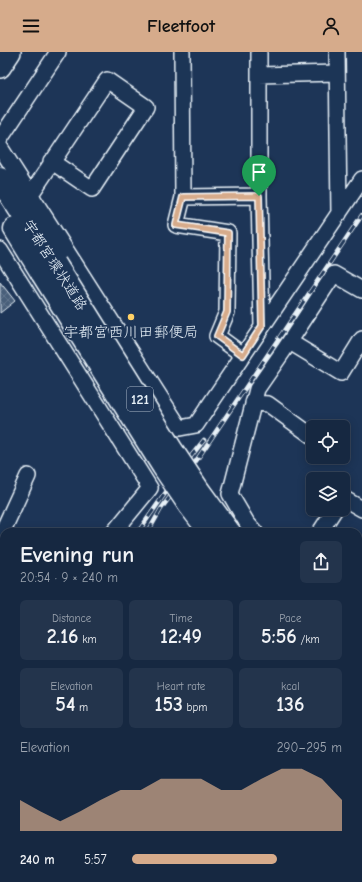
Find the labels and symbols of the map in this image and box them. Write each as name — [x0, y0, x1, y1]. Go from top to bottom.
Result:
pin — [242, 155, 276, 196]
street label: 宇都宮環状道路 — [19, 216, 91, 314]
marker: 宇都宮西川田郵便局 — [126, 312, 136, 322]
place label: 宇都宮西川田郵便局 — [63, 323, 199, 341]
road number: 121 — [127, 387, 153, 411]

